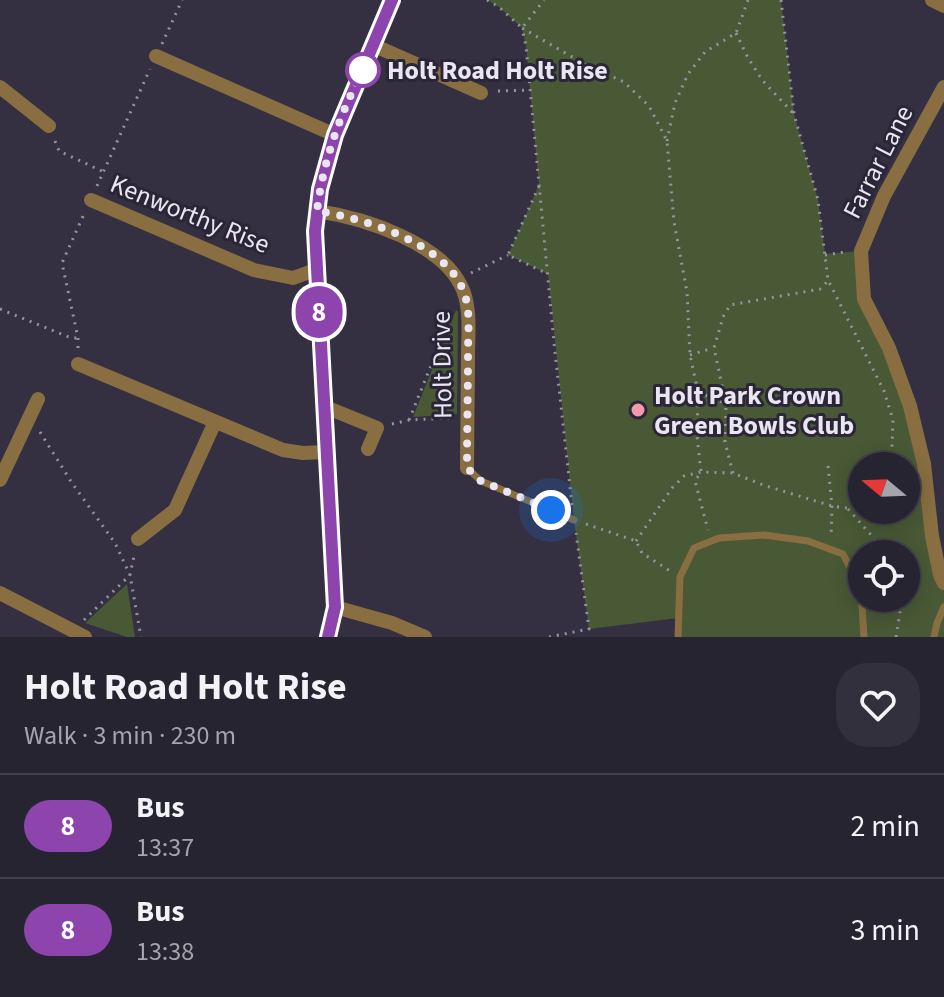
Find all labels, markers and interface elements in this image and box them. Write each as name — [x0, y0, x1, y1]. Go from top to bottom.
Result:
place label: Holt Road Holt Rise — [387, 52, 608, 89]
marker: Holt Road Holt Rise — [346, 53, 380, 87]
street label: Farrar Lane — [834, 99, 922, 225]
street label: Kenworthy Rise — [105, 165, 275, 263]
line badge: 8 — [293, 286, 345, 338]
text: 8 — [312, 292, 326, 332]
street label: Holt Drive — [423, 311, 461, 419]
place label: Holt Park Crown Green Bowls Club — [654, 377, 854, 444]
marker: Holt Park Crown Green Bowls Club — [629, 401, 647, 419]
north arrow — [848, 452, 920, 524]
map controls — [848, 452, 920, 612]
your location — [531, 490, 571, 530]
button: locate — [848, 540, 920, 612]
text: Holt Road Holt Rise — [24, 660, 347, 714]
button: heart — [836, 663, 920, 747]
text: Walk · 3 min · 230 m — [24, 717, 236, 754]
text: Bus — [136, 786, 184, 829]
text: 2 min — [850, 805, 920, 848]
text: 8 — [61, 806, 75, 846]
text: 13:37 — [136, 829, 194, 866]
text: Bus — [136, 890, 184, 933]
text: 3 min — [850, 909, 920, 952]
text: 8 — [61, 910, 75, 950]
text: 13:38 — [136, 933, 194, 970]

